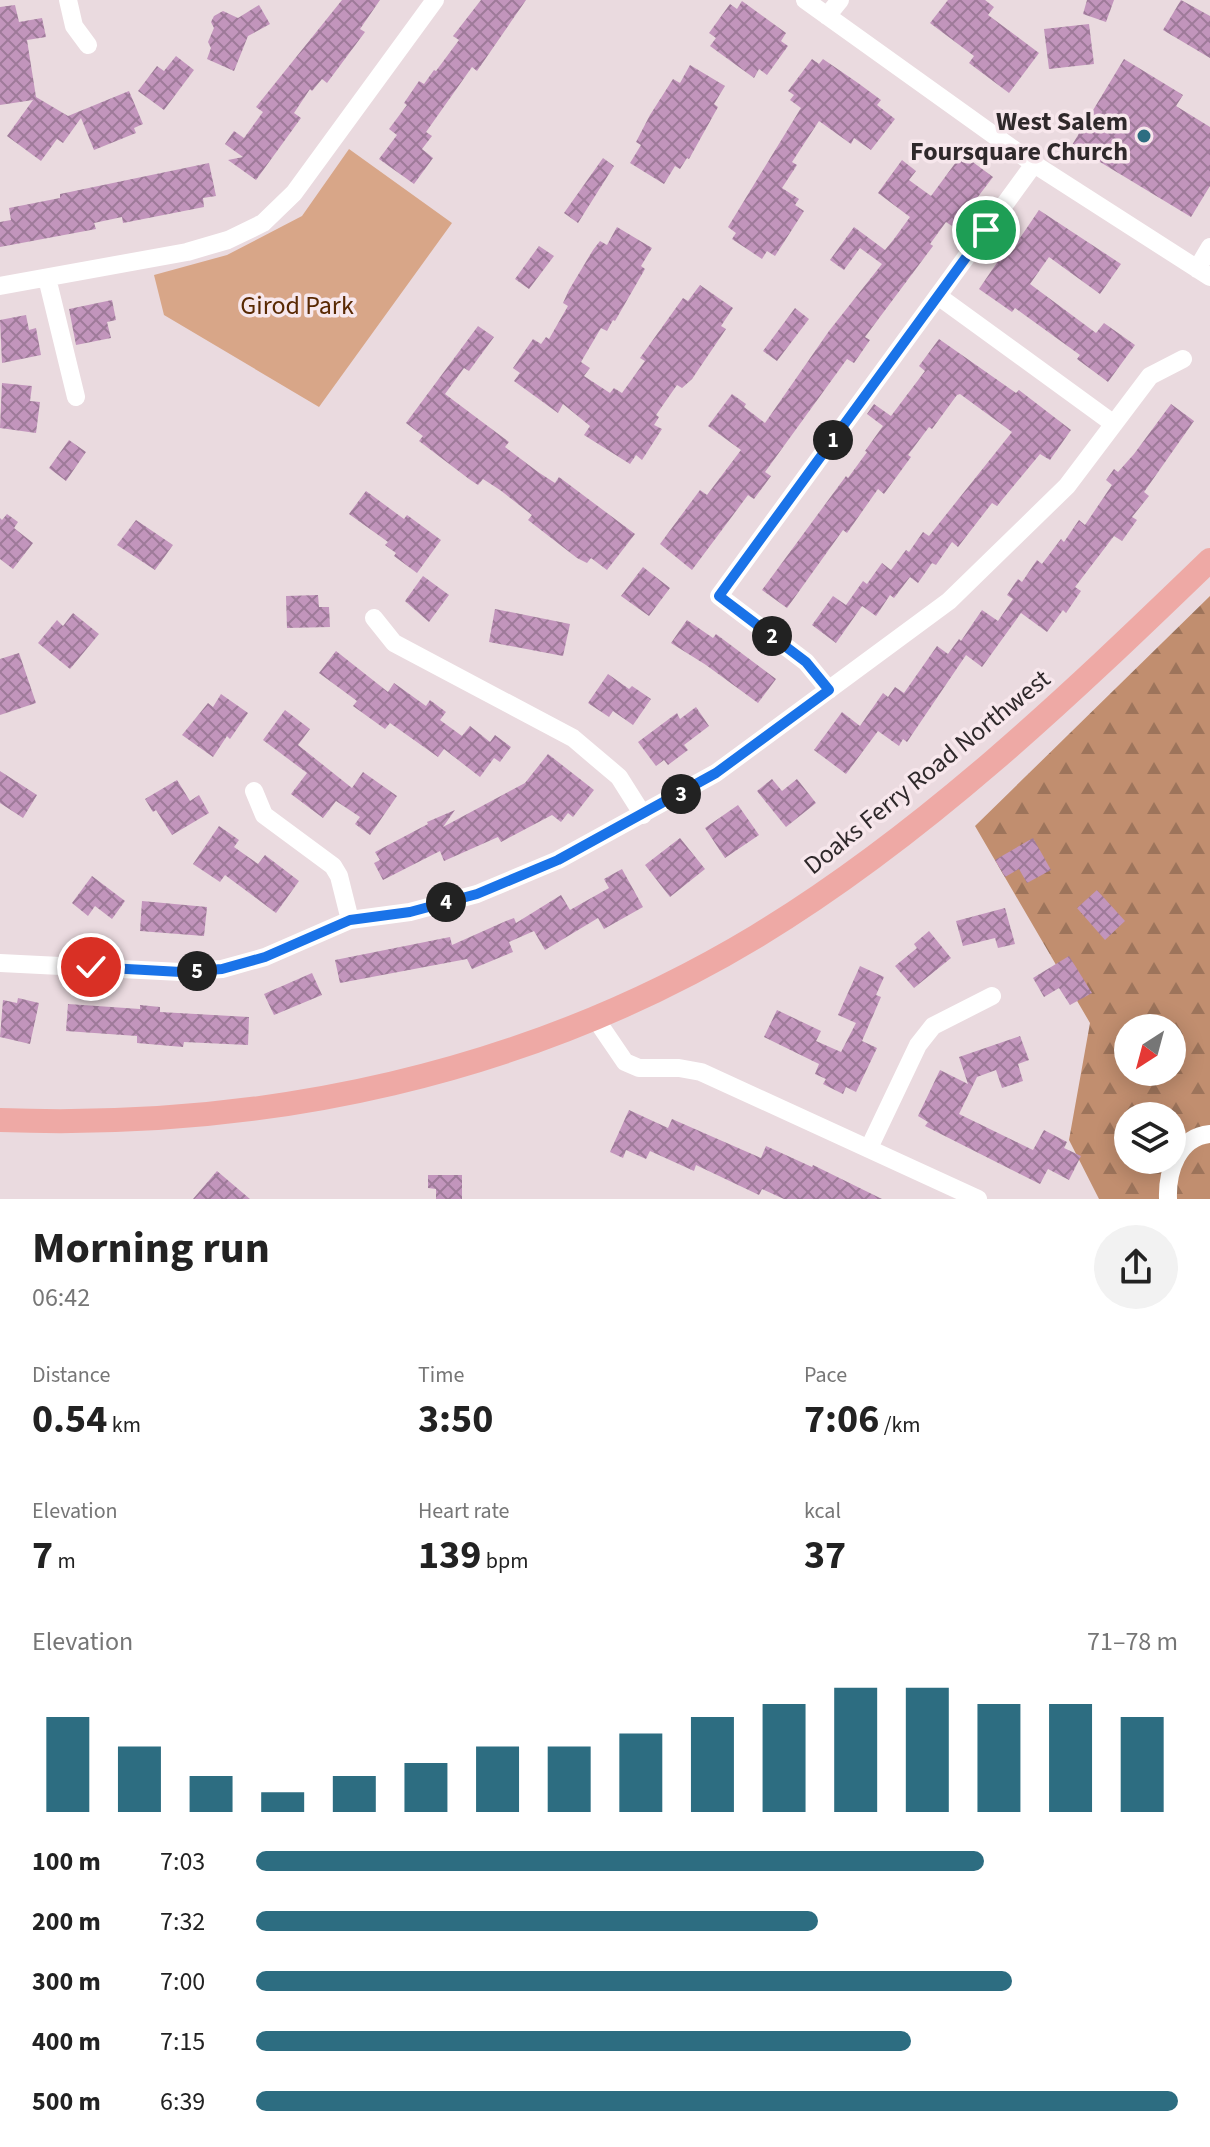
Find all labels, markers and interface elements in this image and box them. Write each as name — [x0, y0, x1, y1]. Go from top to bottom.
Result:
place label: West Salem Foursquare Church — [910, 103, 1128, 170]
marker: West Salem Foursquare Church — [1135, 127, 1153, 145]
pin — [952, 196, 1020, 264]
icon: arrive — [964, 208, 1008, 252]
park label: Girod Park — [240, 287, 354, 324]
pin: 1 — [813, 420, 853, 460]
text: 1 — [827, 424, 839, 456]
pin: 2 — [752, 616, 792, 656]
text: 2 — [766, 620, 778, 652]
street label: Doaks Ferry Road Northwest — [796, 661, 1058, 883]
pin: 3 — [661, 774, 701, 814]
text: 3 — [675, 778, 687, 810]
pin: 4 — [426, 882, 466, 922]
text: 4 — [440, 886, 452, 918]
pin — [57, 933, 125, 1001]
icon: check — [69, 945, 113, 989]
pin: 5 — [177, 951, 217, 991]
text: 5 — [191, 955, 203, 987]
north arrow — [1114, 1014, 1186, 1086]
map controls — [1114, 1014, 1186, 1174]
button: layers — [1114, 1102, 1186, 1174]
text: Morning run — [32, 1217, 270, 1280]
button: share — [1094, 1225, 1178, 1309]
text: 06:42 — [32, 1279, 90, 1316]
text: Distance — [32, 1359, 110, 1391]
text: Time — [418, 1359, 464, 1391]
text: Pace — [804, 1359, 847, 1391]
text: 0.54 — [32, 1391, 107, 1448]
text: 3:50 — [418, 1391, 493, 1448]
text: 7:06 — [804, 1391, 879, 1448]
text: km — [107, 1409, 141, 1441]
text: /km — [879, 1409, 921, 1441]
text: Elevation — [32, 1495, 118, 1527]
text: Heart rate — [418, 1495, 509, 1527]
text: kcal — [804, 1495, 841, 1527]
text: 7 — [32, 1527, 53, 1584]
text: 139 — [418, 1527, 481, 1584]
text: 37 — [804, 1527, 846, 1584]
text: m — [53, 1545, 76, 1577]
text: bpm — [481, 1545, 528, 1577]
text: Elevation — [32, 1623, 133, 1660]
text: 71–78 m — [1087, 1623, 1178, 1660]
text: 100 m — [32, 1843, 101, 1880]
text: 7:03 — [160, 1843, 205, 1880]
text: 200 m — [32, 1903, 101, 1940]
text: 7:32 — [160, 1903, 205, 1940]
text: 300 m — [32, 1963, 101, 2000]
text: 7:00 — [160, 1963, 205, 2000]
text: 400 m — [32, 2023, 101, 2060]
text: 7:15 — [160, 2023, 205, 2060]
text: 500 m — [32, 2083, 101, 2120]
text: 6:39 — [160, 2083, 205, 2120]

